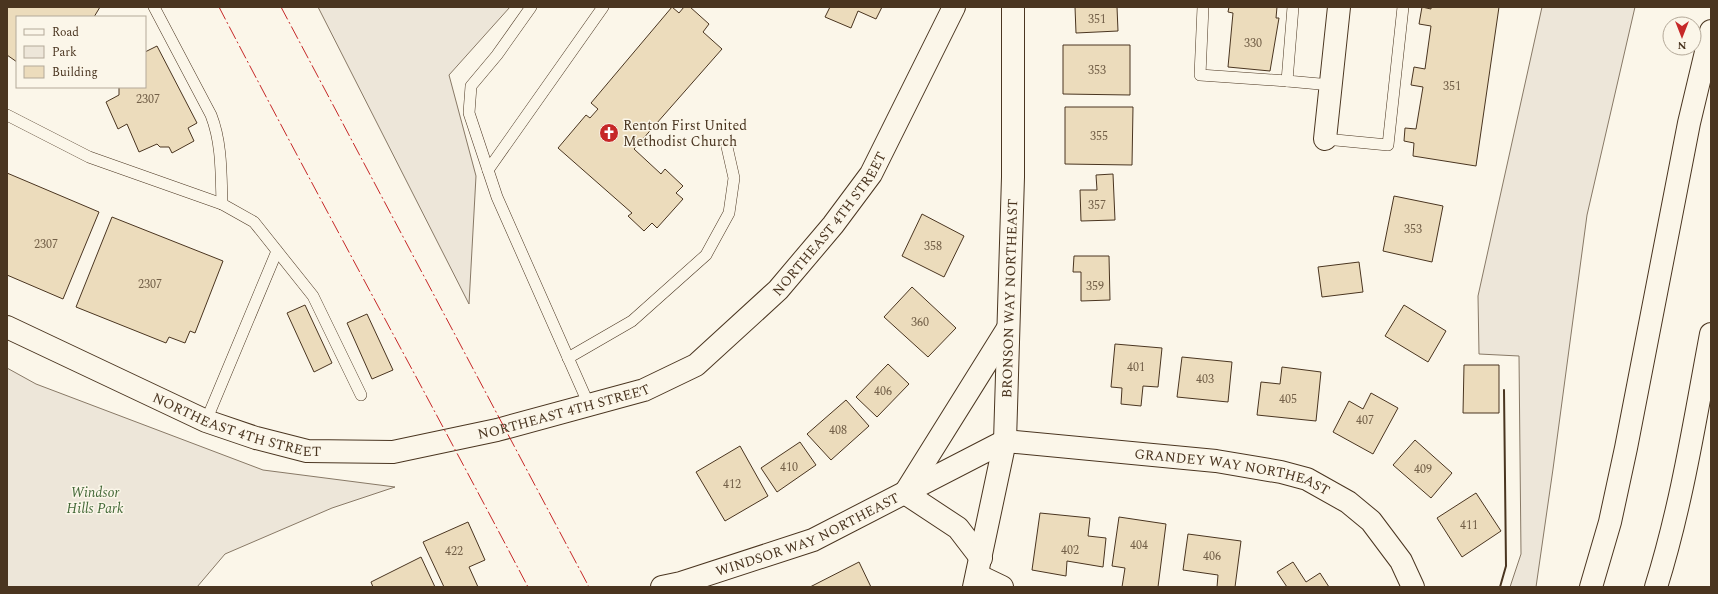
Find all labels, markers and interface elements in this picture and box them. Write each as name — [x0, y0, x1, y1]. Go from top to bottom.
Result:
house number: 351 — [1088, 10, 1106, 29]
legend — [16, 16, 146, 88]
north arrow — [1662, 16, 1702, 56]
text: Road — [52, 23, 79, 42]
house number: 330 — [1244, 34, 1262, 53]
text: N — [1677, 37, 1686, 54]
text: Park — [52, 43, 77, 62]
house number: 353 — [1088, 61, 1106, 80]
text: Building — [52, 63, 98, 82]
house number: 351 — [1443, 77, 1461, 96]
house number: 2307 — [136, 90, 160, 109]
place label: Renton First United Methodist Church — [623, 115, 747, 152]
church icon: Renton First United Methodist Church — [598, 122, 620, 144]
house number: 355 — [1090, 127, 1108, 146]
street label: NORTHEAST 4TH STREET — [767, 148, 891, 300]
house number: 357 — [1088, 196, 1106, 215]
street label: BRONSON WAY NORTHEAST — [996, 198, 1023, 398]
house number: 353 — [1404, 220, 1422, 239]
house number: 2307 — [34, 235, 58, 254]
house number: 358 — [924, 237, 942, 256]
house number: 2307 — [138, 275, 162, 294]
house number: 359 — [1086, 277, 1104, 296]
house number: 360 — [911, 313, 929, 332]
house number: 401 — [1127, 358, 1145, 377]
house number: 403 — [1196, 370, 1214, 389]
street label: NORTHEAST 4TH STREET — [476, 378, 654, 444]
house number: 406 — [874, 382, 892, 401]
street label: NORTHEAST 4TH STREET — [149, 387, 321, 462]
house number: 405 — [1279, 390, 1297, 409]
house number: 407 — [1356, 411, 1374, 430]
house number: 408 — [829, 421, 847, 440]
street label: GRANDEY WAY NORTHEAST — [1133, 443, 1334, 501]
house number: 410 — [780, 458, 798, 477]
house number: 409 — [1414, 460, 1432, 479]
house number: 412 — [723, 475, 741, 494]
park label: Windsor Hills Park — [67, 482, 124, 519]
street label: WINDSOR WAY NORTHEAST — [713, 487, 903, 582]
house number: 411 — [1460, 516, 1478, 535]
house number: 404 — [1130, 536, 1148, 555]
house number: 402 — [1061, 541, 1079, 560]
house number: 422 — [445, 542, 463, 561]
house number: 406 — [1203, 547, 1221, 566]

